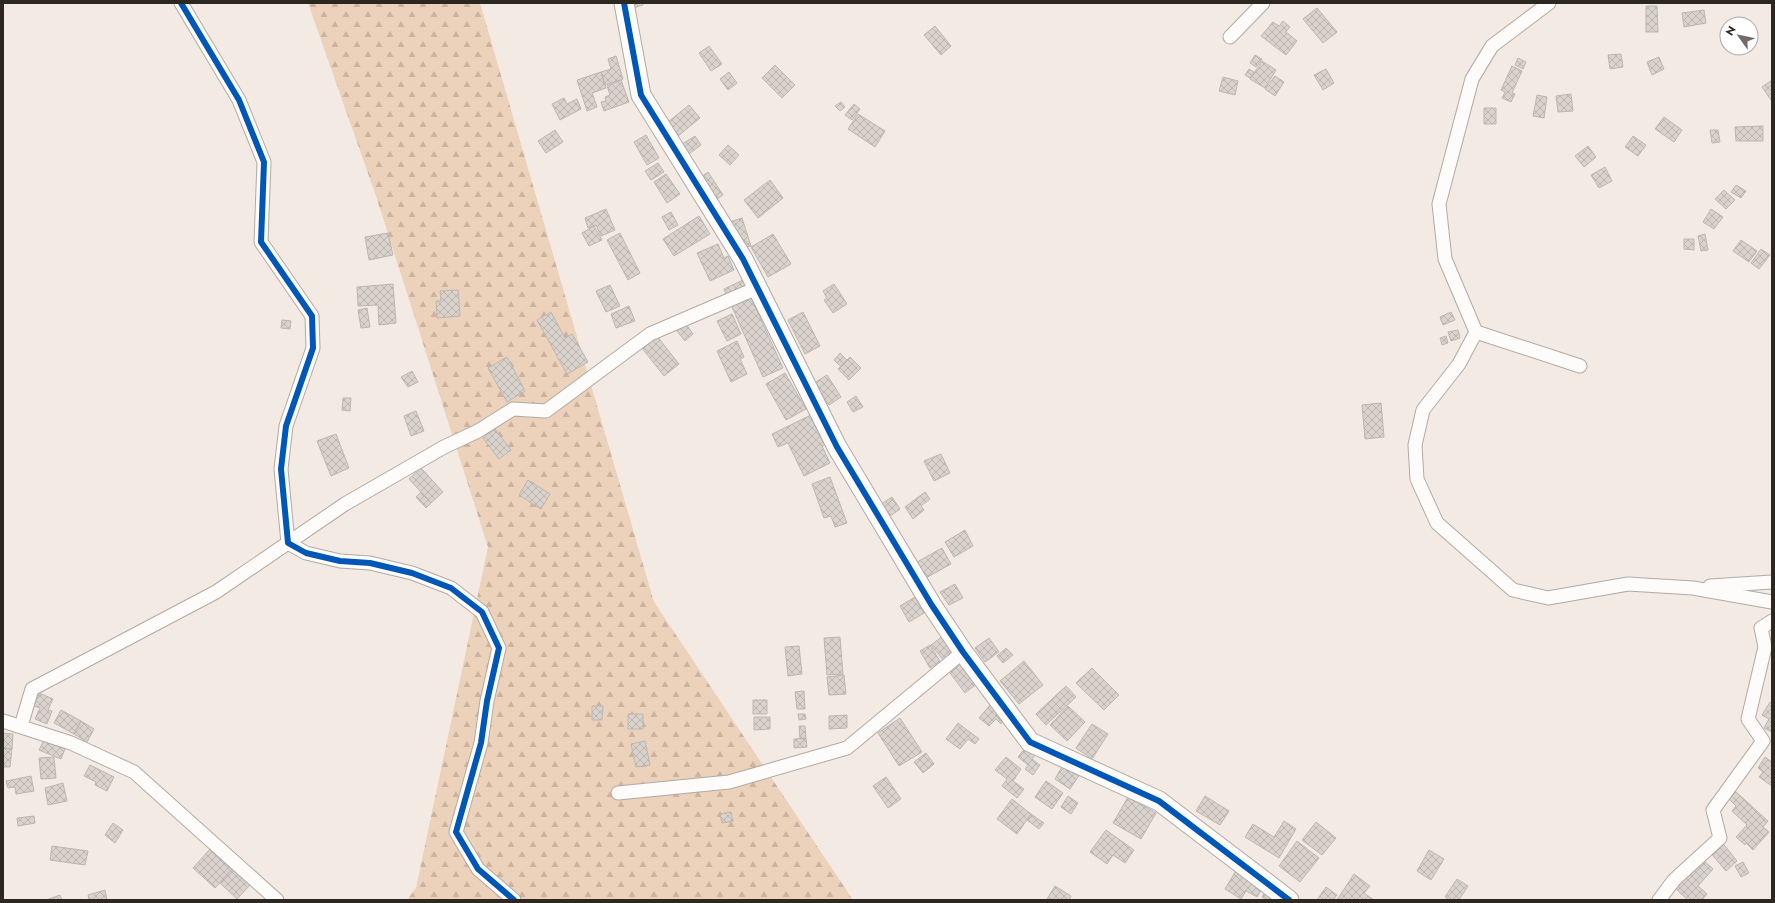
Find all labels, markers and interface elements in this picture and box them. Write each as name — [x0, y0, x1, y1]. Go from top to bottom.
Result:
north arrow — [1719, 16, 1759, 56]
text: N — [1722, 23, 1740, 39]

